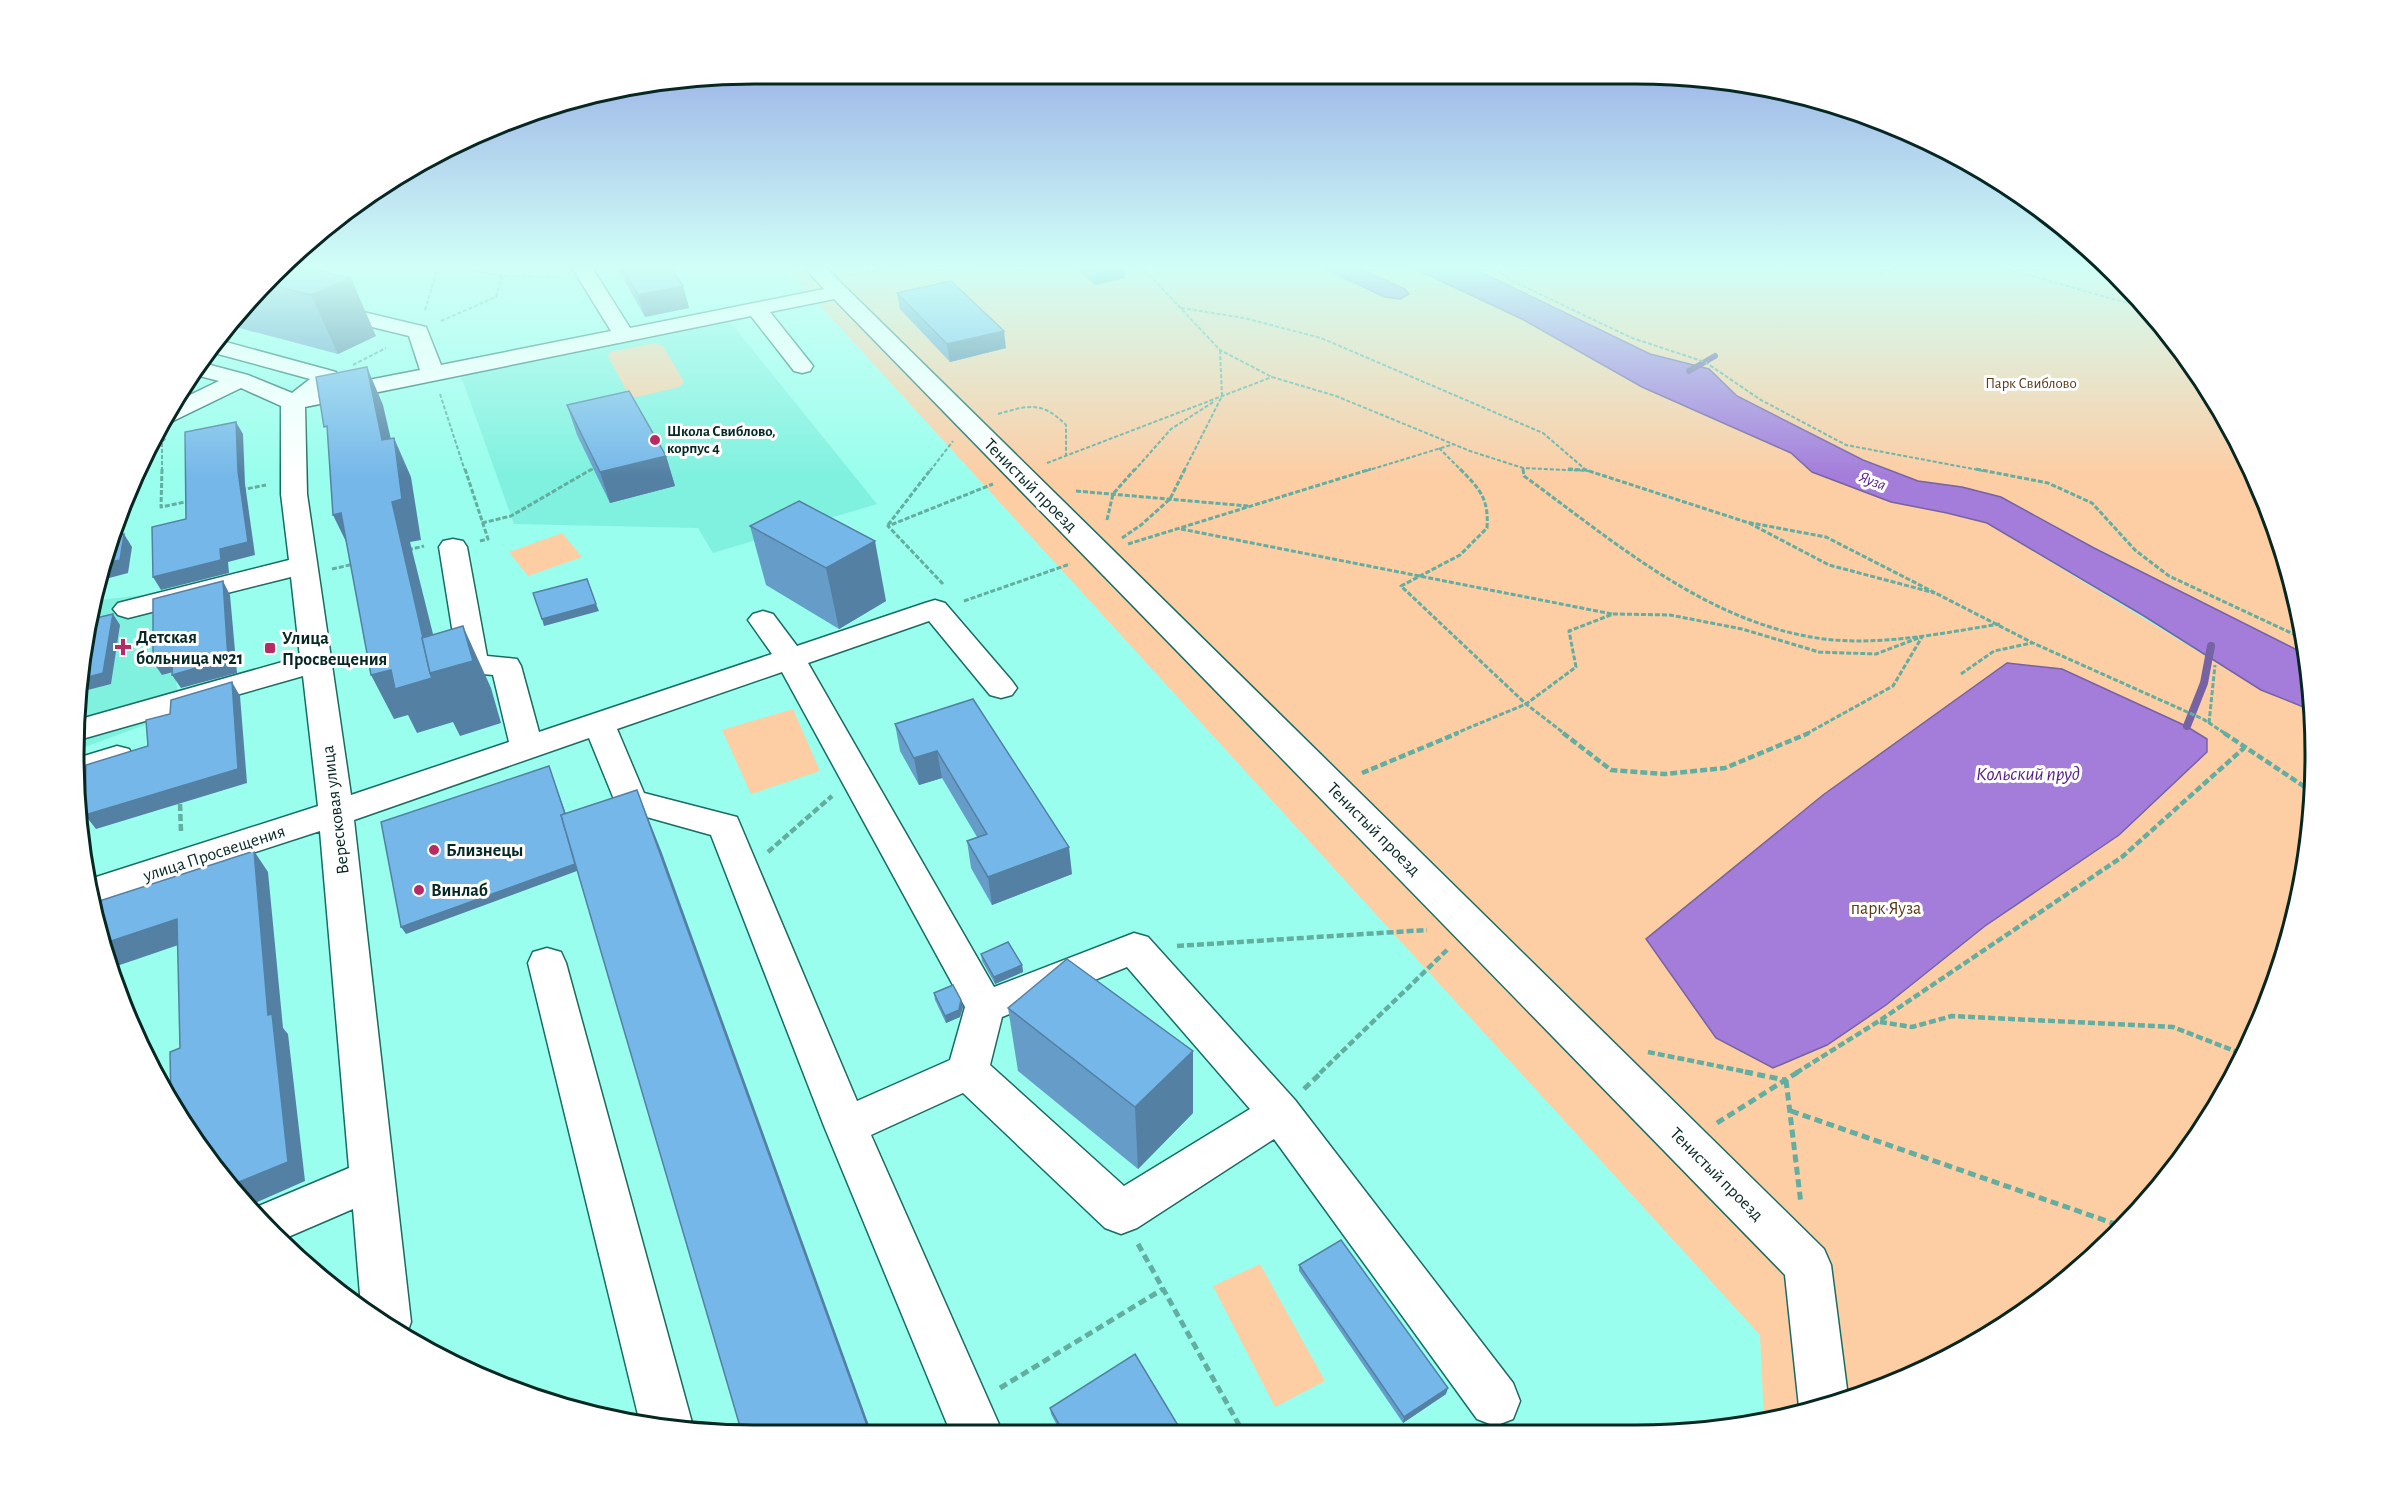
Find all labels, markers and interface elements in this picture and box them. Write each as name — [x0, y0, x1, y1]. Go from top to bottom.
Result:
park label: Парк Свиблово — [1985, 376, 2077, 391]
place label: Школа Свиблово, корпус 4 — [667, 424, 775, 456]
marker: Школа Свиблово, корпус 4 — [648, 433, 662, 447]
street label: Тенистый проезд — [980, 436, 1080, 536]
water label: Яуза — [1857, 469, 1888, 493]
place label: Детская больница №21 — [136, 629, 243, 668]
place label: Улица Просвещения — [282, 630, 387, 669]
marker: Детская больница №21 — [114, 638, 132, 656]
marker: Улица Просвещения — [263, 641, 277, 655]
street label: Вересковая улица — [319, 744, 353, 875]
water label: Кольский пруд — [1976, 764, 2080, 784]
street label: Тенистый проезд — [1323, 780, 1423, 880]
street label: улица Просвещения — [140, 823, 287, 886]
place label: Близнецы — [446, 842, 523, 860]
marker: Близнецы — [427, 843, 441, 857]
place label: Винлаб — [431, 882, 488, 900]
marker: Винлаб — [412, 883, 426, 897]
park label: парк Яуза — [1851, 900, 1921, 918]
street label: Тенистый проезд — [1666, 1125, 1766, 1225]

